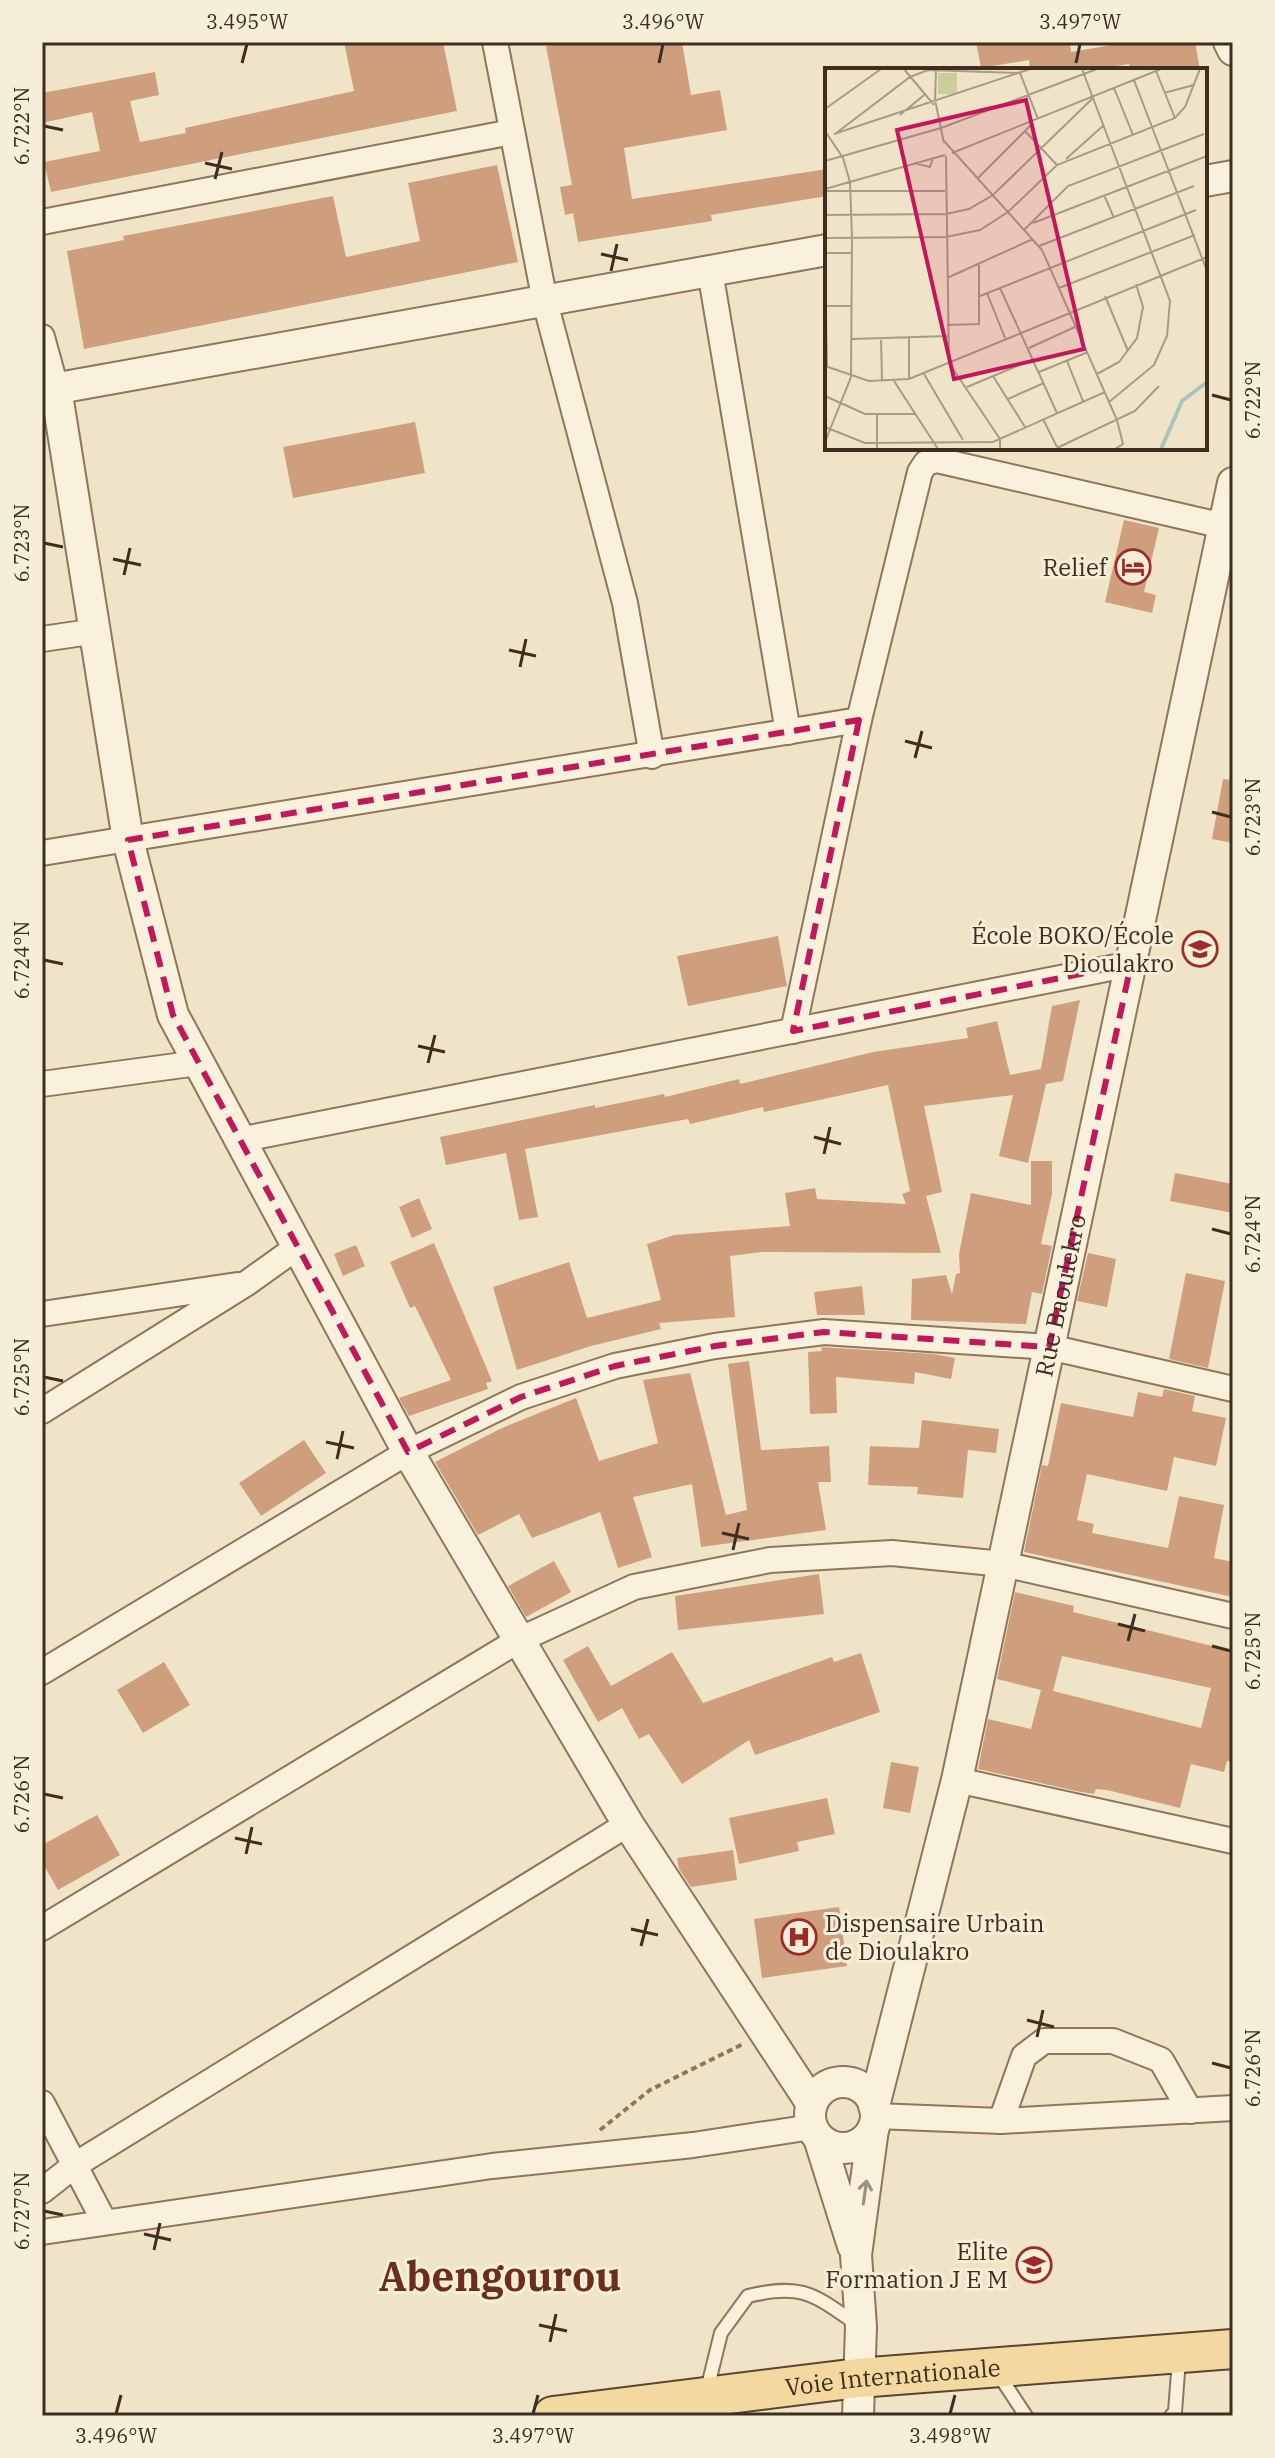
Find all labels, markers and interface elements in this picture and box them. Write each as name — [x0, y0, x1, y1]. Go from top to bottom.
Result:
text: 3.495°W — [206, 8, 288, 35]
text: 3.496°W — [622, 8, 704, 35]
text: 3.497°W — [1039, 8, 1121, 35]
inset map — [825, 68, 1207, 450]
text: 6.722°N — [8, 87, 35, 165]
text: 6.722°N — [1239, 361, 1266, 439]
text: 6.723°N — [8, 504, 35, 582]
hotel icon: Relief — [1114, 548, 1152, 586]
place label: Relief — [1043, 551, 1109, 583]
text: 6.723°N — [1239, 778, 1266, 856]
place label: École BOKO/École Dioulakro — [971, 919, 1174, 979]
text: 6.724°N — [8, 921, 35, 999]
school or university icon: École BOKO/École Dioulakro — [1181, 930, 1219, 968]
text: 6.724°N — [1239, 1195, 1266, 1273]
street label: Rue Baoulekro — [1027, 1211, 1093, 1379]
text: 6.725°N — [8, 1338, 35, 1416]
text: 6.725°N — [1239, 1612, 1266, 1690]
text: 6.726°N — [8, 1755, 35, 1833]
place label: Dispensaire Urbain de Dioulakro — [825, 1907, 1045, 1967]
hospital icon: Dispensaire Urbain de Dioulakro — [780, 1918, 818, 1956]
text: 6.726°N — [1239, 2029, 1266, 2107]
text: 6.727°N — [8, 2172, 35, 2250]
one-way arrow — [857, 2179, 872, 2206]
place label: Elite Formation J E M — [825, 2235, 1008, 2295]
school or university icon: Elite Formation J E M — [1015, 2246, 1053, 2284]
district label: Abengourou — [379, 2250, 621, 2302]
street label: Voie Internationale — [783, 2351, 1002, 2403]
text: 3.496°W — [75, 2422, 157, 2449]
text: 3.497°W — [492, 2422, 574, 2449]
text: 3.498°W — [909, 2422, 991, 2449]

